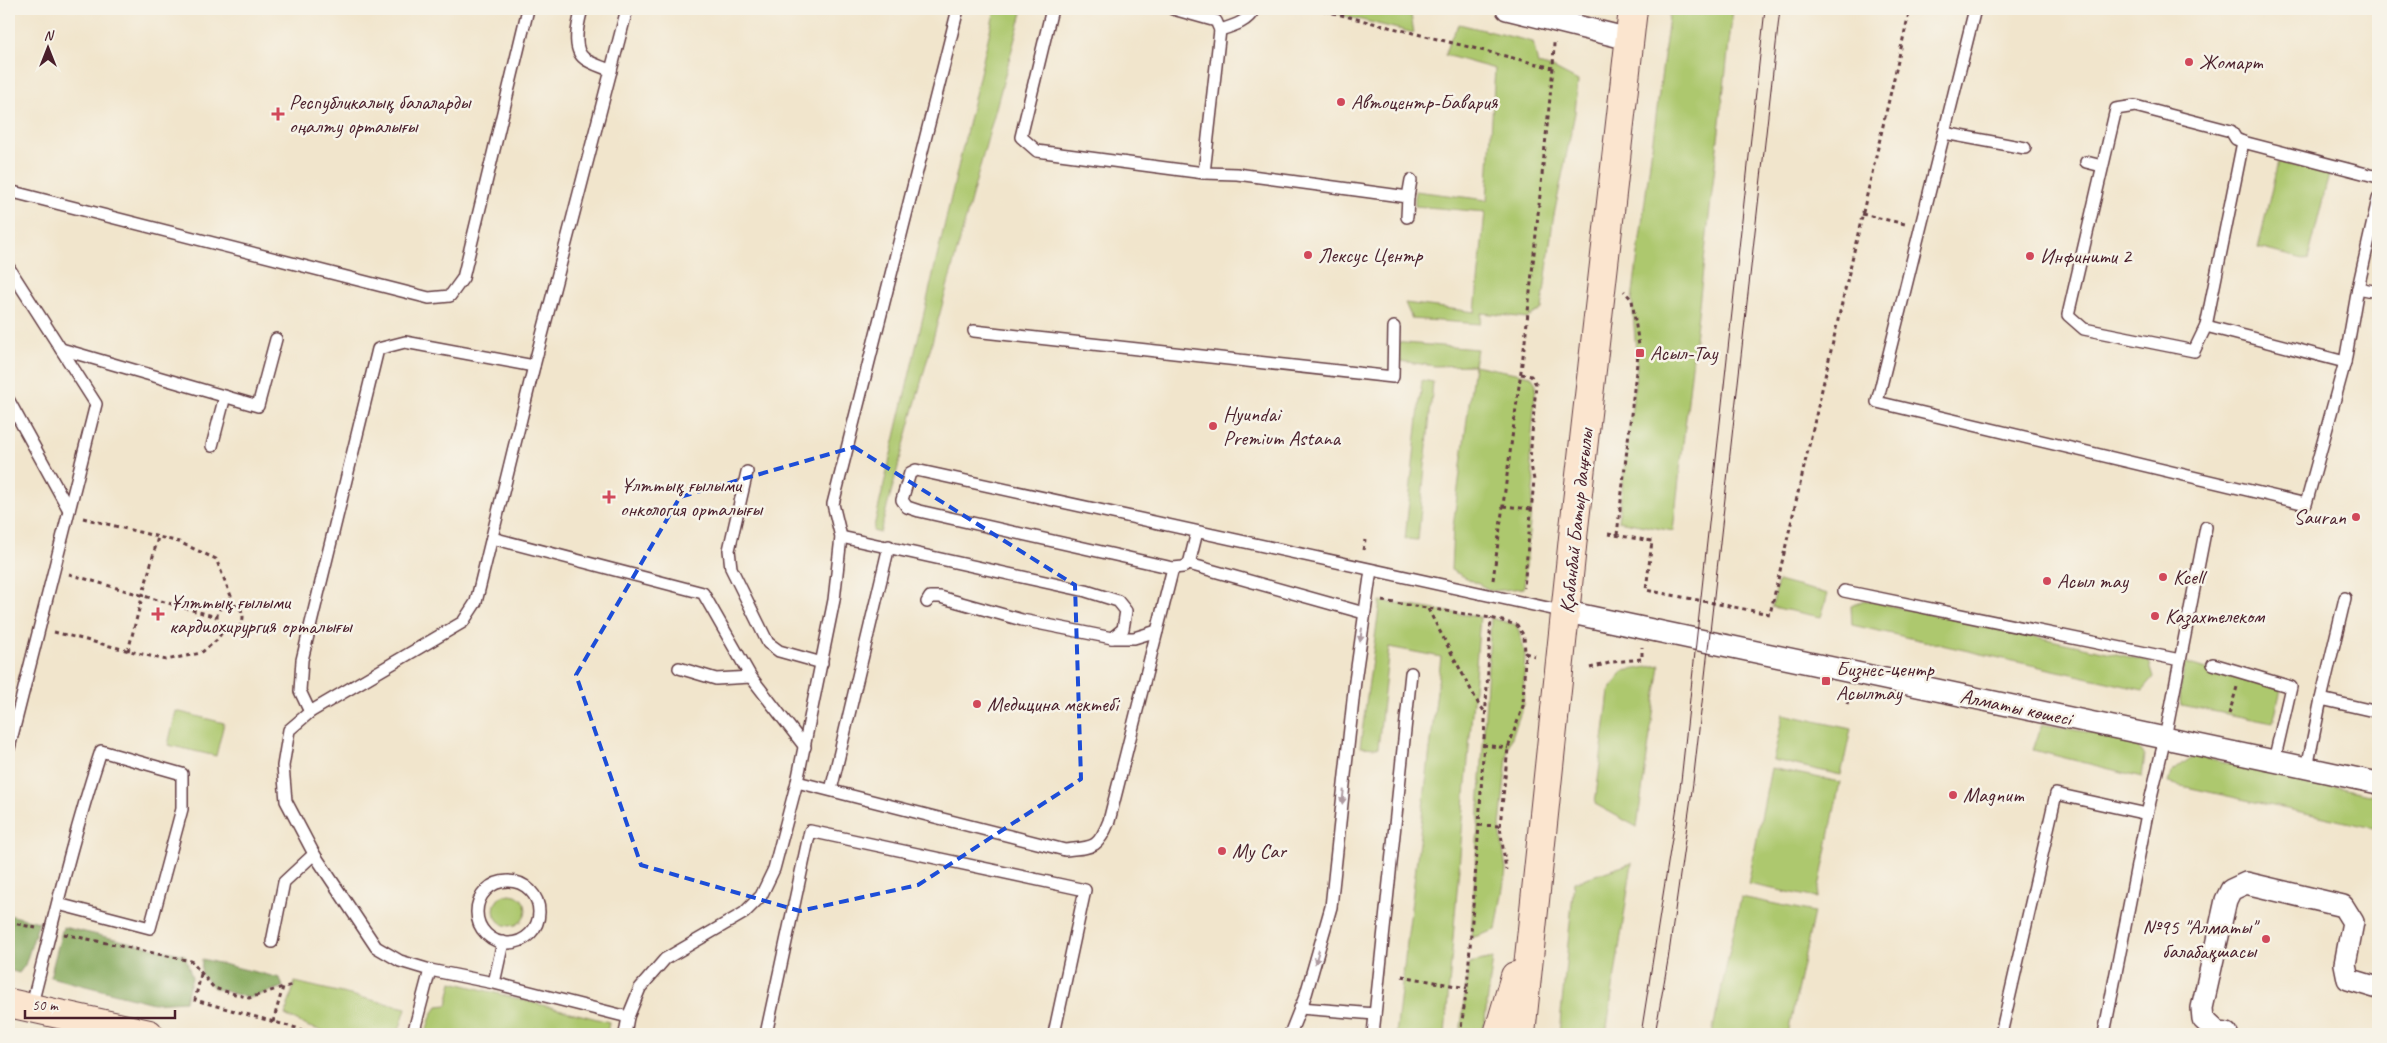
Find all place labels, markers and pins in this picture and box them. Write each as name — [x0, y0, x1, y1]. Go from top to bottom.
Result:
place label: Жомарт — [2199, 49, 2264, 75]
marker: Жомарт — [2183, 56, 2195, 68]
place label: Республикалық балаларды оңалту орталығы — [289, 89, 472, 139]
place label: Автоцентр-Бавария — [1351, 89, 1499, 115]
marker: Автоцентр-Бавария — [1335, 96, 1347, 108]
marker: Республикалық балаларды оңалту орталығы — [271, 107, 285, 121]
place label: Лексус Центр — [1318, 242, 1424, 268]
place label: Инфинити 2 — [2040, 243, 2133, 269]
marker: Лексус Центр — [1302, 249, 1314, 261]
marker: Инфинити 2 — [2024, 250, 2036, 262]
place label: Асыл-Тау — [1650, 340, 1719, 366]
marker: Асыл-Тау — [1634, 347, 1646, 359]
place label: Hyundai Premium Astana — [1223, 401, 1342, 451]
marker: Hyundai Premium Astana — [1207, 420, 1219, 432]
place label: Ұлттық ғылыми онкология орталығы — [620, 472, 764, 522]
marker: Ұлттық ғылыми онкология орталығы — [602, 490, 616, 504]
place label: Sauran — [2293, 504, 2347, 530]
marker: Sauran — [2350, 511, 2362, 523]
place label: Kcell — [2173, 564, 2207, 590]
place label: Асыл тау — [2057, 568, 2130, 594]
marker: Kcell — [2157, 571, 2169, 583]
marker: Асыл тау — [2041, 575, 2053, 587]
place label: Ұлттық ғылыми кардиохирургия орталығы — [169, 589, 353, 639]
place label: Казахтелеком — [2165, 603, 2266, 630]
marker: Ұлттық ғылыми кардиохирургия орталығы — [151, 607, 165, 621]
marker: Казахтелеком — [2149, 610, 2161, 622]
place label: Бизнес-центр Асылтау — [1836, 656, 1935, 706]
marker: Бизнес-центр Асылтау — [1820, 675, 1832, 687]
place label: Медицина мектебі — [987, 691, 1121, 717]
marker: Медицина мектебі — [971, 698, 983, 710]
place label: Magnum — [1963, 782, 2025, 808]
marker: Magnum — [1947, 789, 1959, 801]
place label: My Car — [1232, 838, 1287, 864]
marker: My Car — [1216, 845, 1228, 857]
place label: №95 "Алматы" балабақшасы — [2143, 914, 2260, 964]
marker: №95 "Алматы" балабақшасы — [2260, 933, 2272, 945]

